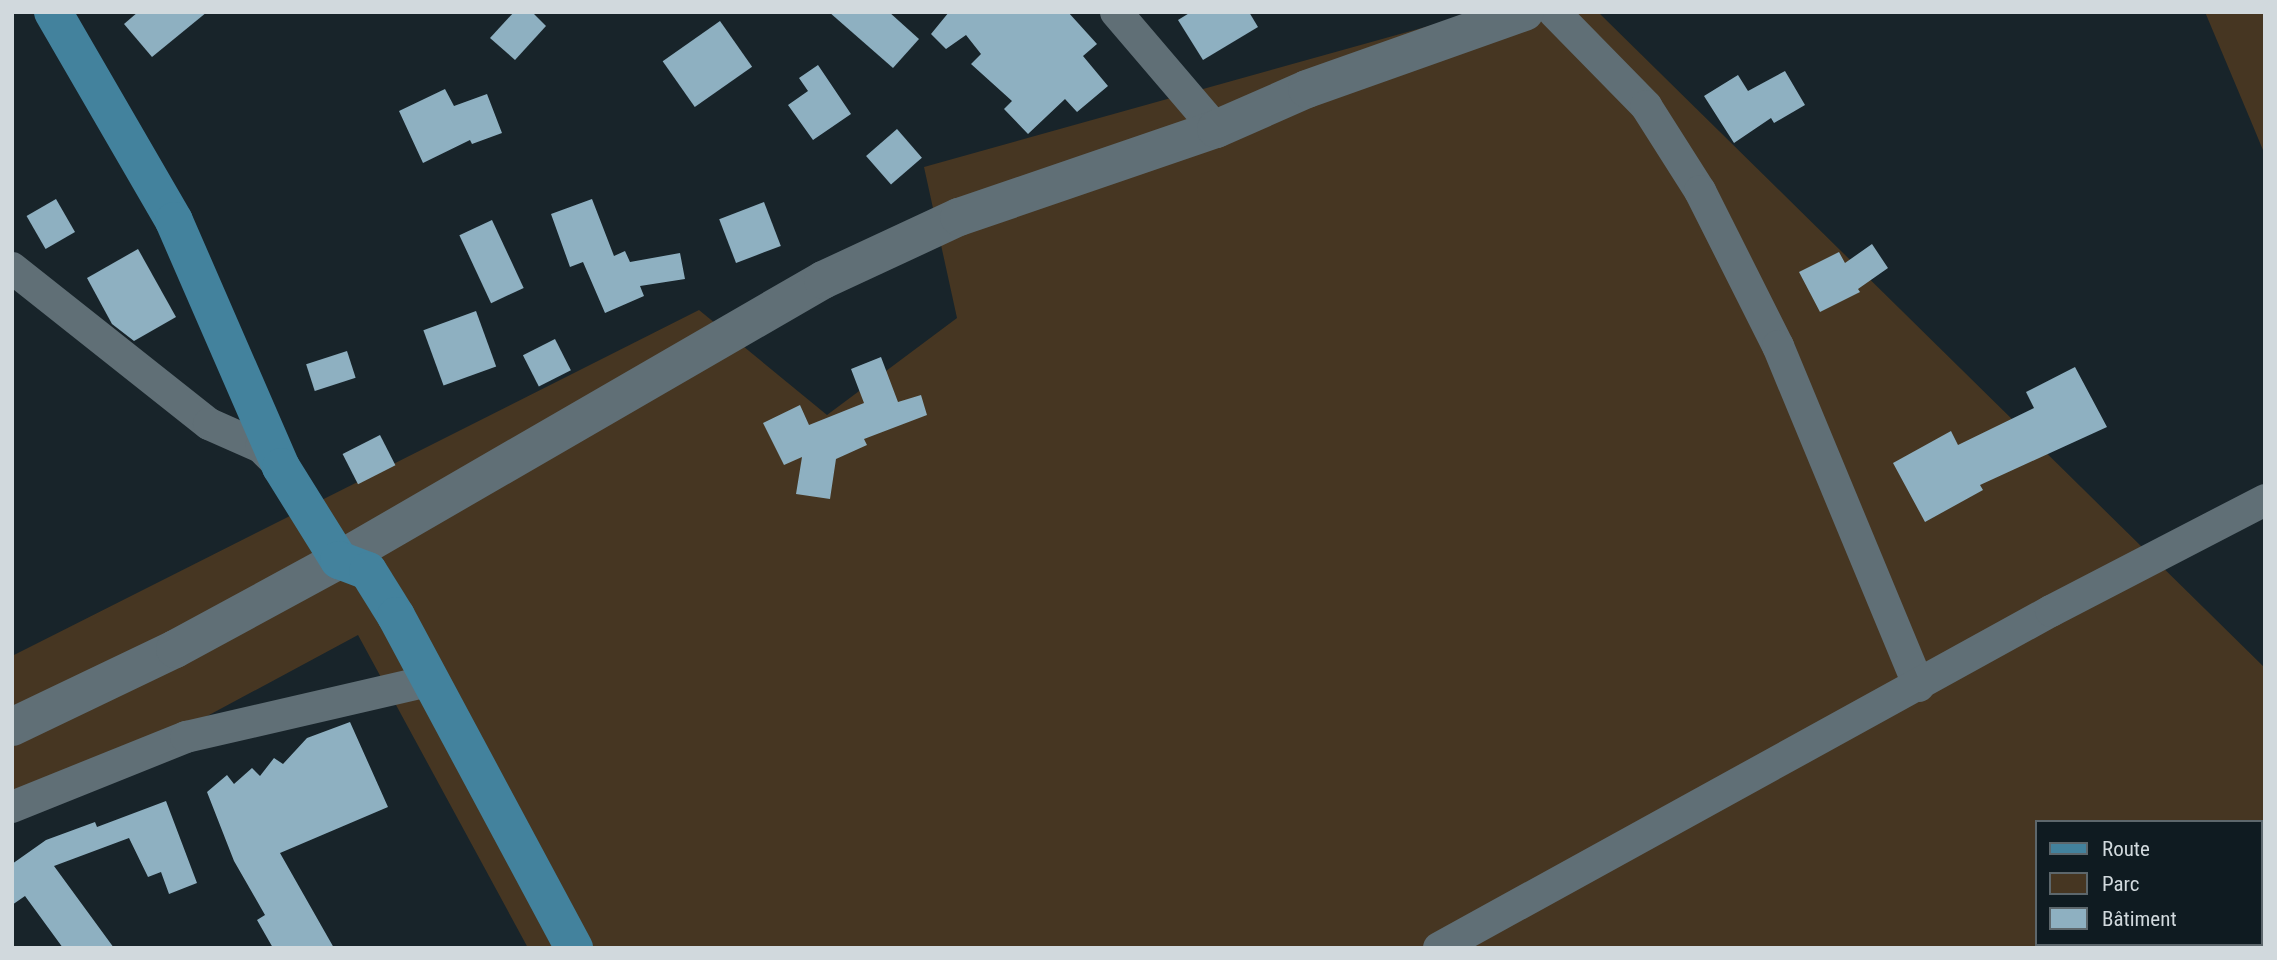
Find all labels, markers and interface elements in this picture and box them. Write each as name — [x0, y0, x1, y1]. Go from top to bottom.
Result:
legend — [2036, 820, 2263, 946]
text: Route — [2102, 837, 2150, 861]
text: Parc — [2102, 872, 2140, 896]
text: Bâtiment — [2102, 907, 2177, 931]

